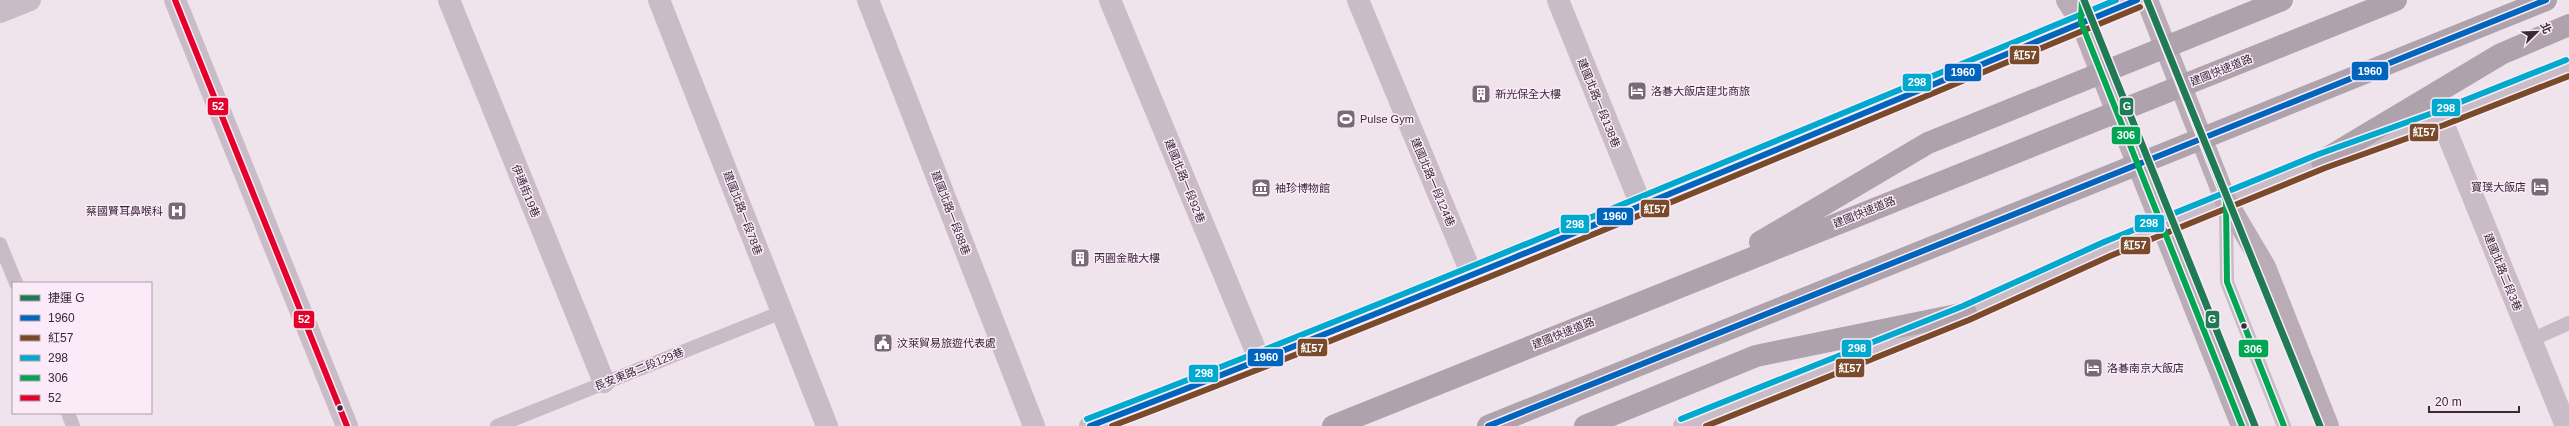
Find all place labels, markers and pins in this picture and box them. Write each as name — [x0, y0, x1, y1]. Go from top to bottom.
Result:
hotel icon: 洛碁大飯店建北商旅 — [1626, 80, 1648, 102]
building icon: 新光保全大樓 — [1470, 83, 1492, 105]
place label: 洛碁大飯店建北商旅 — [1651, 85, 1750, 97]
place label: 新光保全大樓 — [1495, 88, 1561, 100]
sports icon: Pulse Gym — [1335, 108, 1357, 130]
place label: Pulse Gym — [1360, 113, 1414, 125]
hotel icon: 寶璞大飯店 — [2529, 176, 2551, 198]
museum icon: 袖珍博物館 — [1250, 177, 1272, 199]
place label: 寶璞大飯店 — [2471, 181, 2526, 193]
place label: 袖珍博物館 — [1275, 182, 1330, 194]
hospital icon: 蔡國賢耳鼻喉科 — [166, 200, 188, 222]
place label: 蔡國賢耳鼻喉科 — [86, 205, 163, 217]
building icon: 丙園金融大樓 — [1069, 247, 1091, 269]
place label: 丙園金融大樓 — [1094, 252, 1160, 264]
unlabelled marker — [2239, 321, 2249, 331]
public building icon: 汶萊貿易旅遊代表處 — [872, 332, 894, 354]
place label: 汶萊貿易旅遊代表處 — [897, 337, 996, 349]
hotel icon: 洛碁南京大飯店 — [2082, 357, 2104, 379]
place label: 洛碁南京大飯店 — [2107, 362, 2184, 374]
unlabelled marker — [335, 403, 345, 413]

